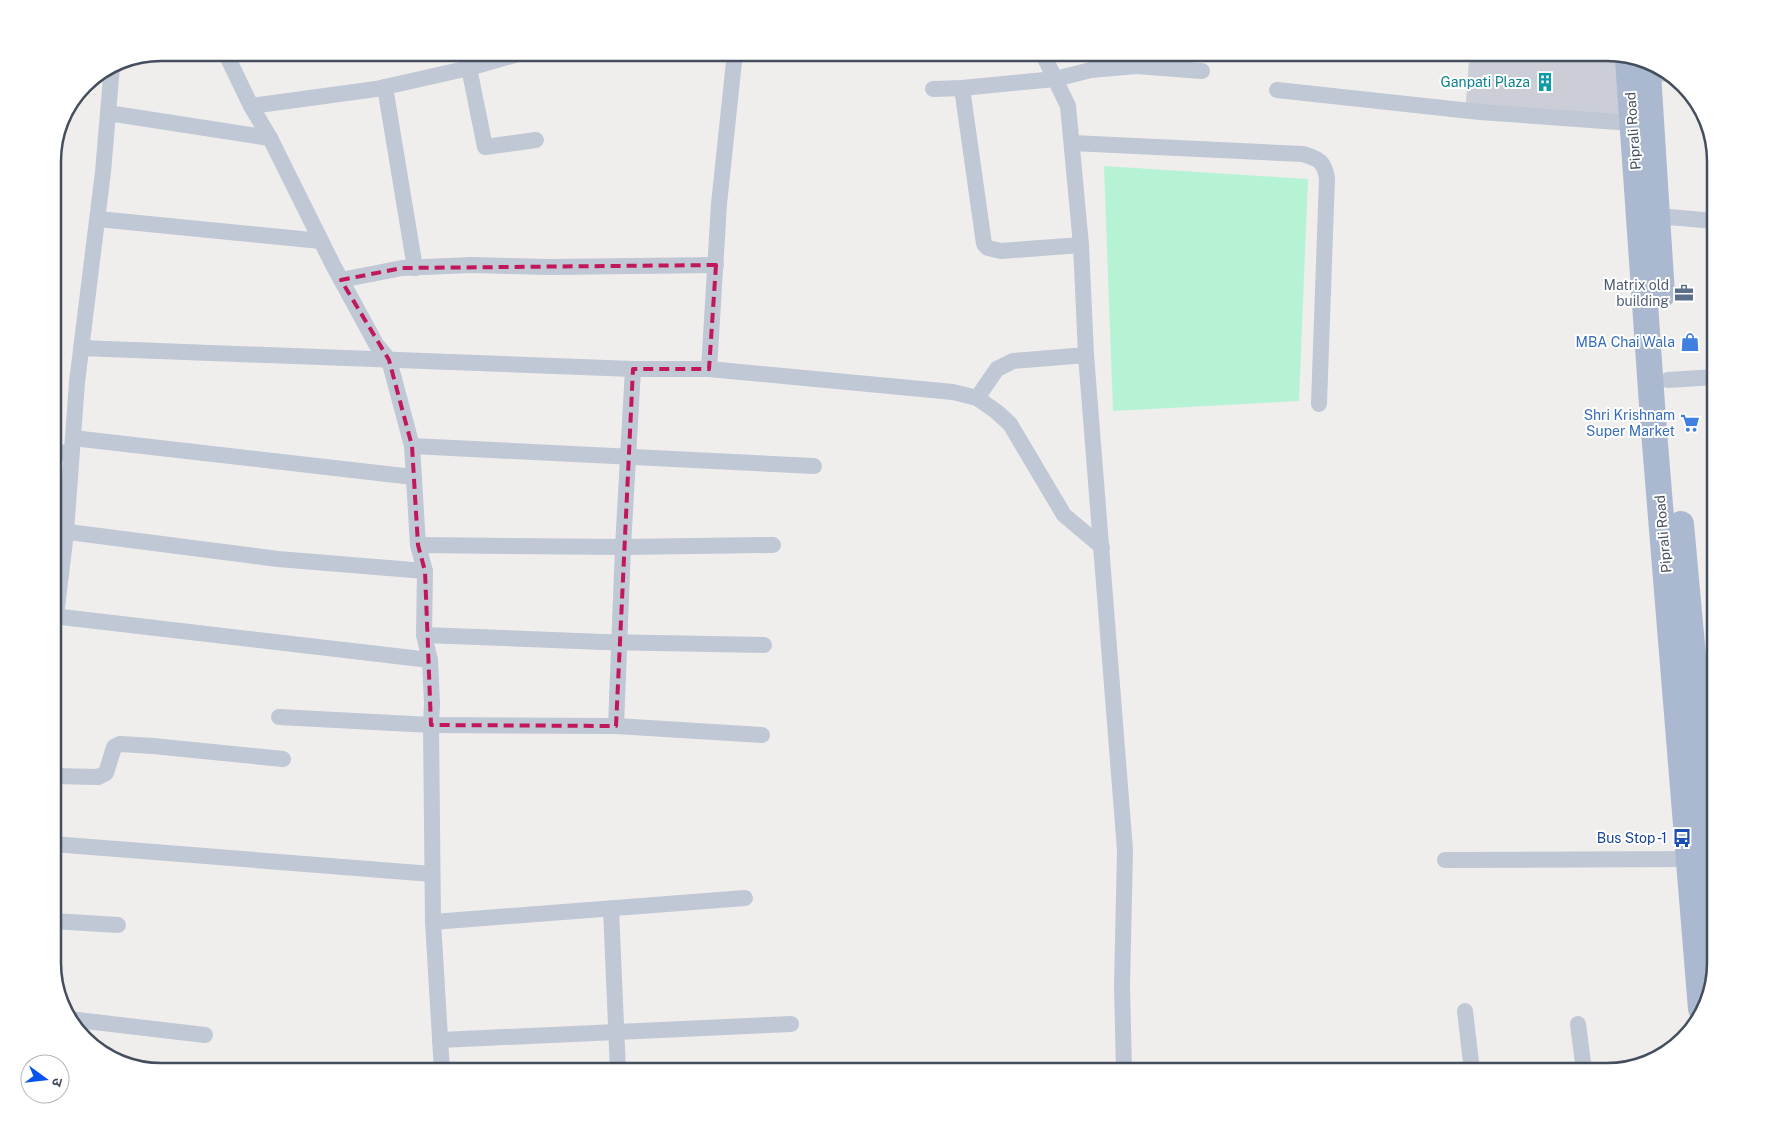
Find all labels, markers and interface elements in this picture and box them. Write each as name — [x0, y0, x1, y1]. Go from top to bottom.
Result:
building icon: Ganpati Plaza — [1534, 71, 1556, 93]
place label: Ganpati Plaza — [1441, 74, 1530, 90]
street label: Piprali Road — [1622, 92, 1644, 170]
place label: Matrix old building — [1604, 277, 1669, 309]
office icon: Matrix old building — [1673, 282, 1695, 304]
shop icon: MBA Chai Wala — [1679, 331, 1701, 353]
place label: MBA Chai Wala — [1576, 334, 1675, 350]
place label: Shri Krishnam Super Market — [1584, 407, 1675, 439]
supermarket icon: Shri Krishnam Super Market — [1679, 412, 1701, 434]
street label: Piprali Road — [1652, 494, 1674, 574]
bus stop icon: Bus Stop -1 — [1671, 827, 1693, 849]
place label: Bus Stop -1 — [1597, 830, 1667, 846]
north arrow — [20, 1054, 70, 1104]
text: उ — [49, 1076, 66, 1089]

